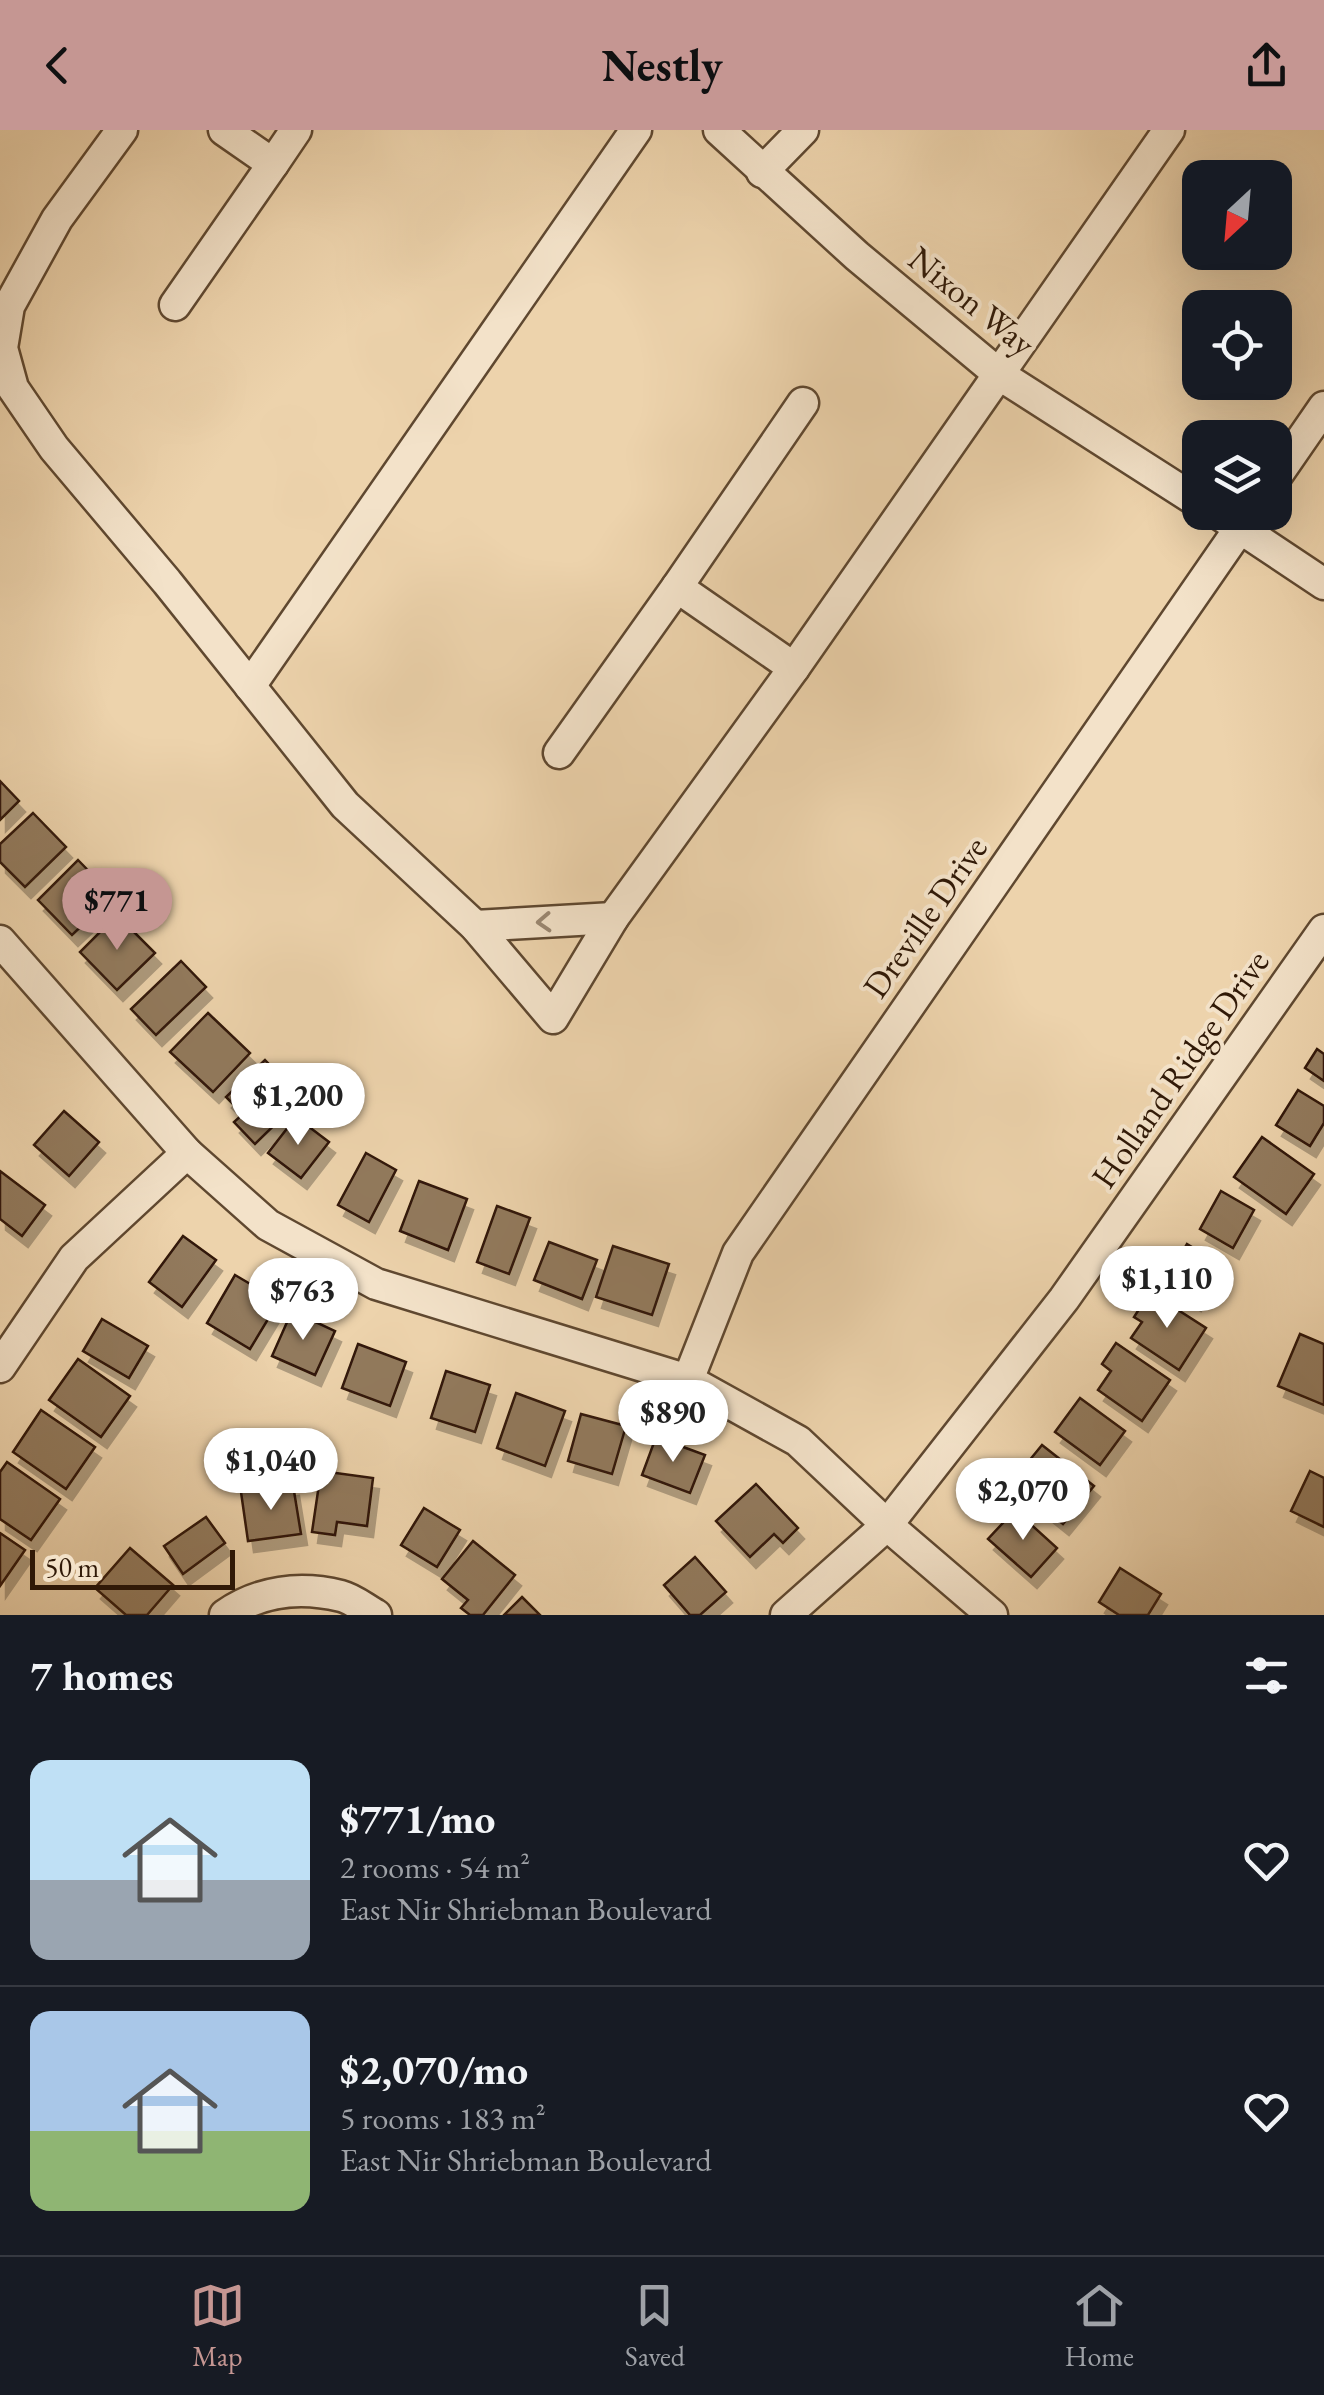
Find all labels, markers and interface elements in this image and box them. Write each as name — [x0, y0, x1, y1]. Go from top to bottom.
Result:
text: Nestly — [601, 36, 723, 94]
icon: back — [30, 38, 85, 93]
icon: share — [1239, 38, 1294, 93]
north arrow — [1182, 160, 1292, 270]
map controls — [1182, 160, 1292, 530]
street label: Nixon Way — [900, 236, 1046, 366]
button: locate — [1182, 290, 1292, 400]
button: layers — [1182, 420, 1292, 530]
street label: Dreville Drive — [852, 827, 997, 1007]
pin: $771 — [58, 868, 176, 953]
text: $771 — [84, 879, 150, 921]
one-way arrow — [536, 911, 552, 932]
street label: Holland Ridge Drive — [1081, 941, 1279, 1197]
pin: $1,200 — [217, 1063, 379, 1148]
text: $1,200 — [253, 1074, 343, 1116]
pin: $1,110 — [1086, 1246, 1248, 1331]
text: $1,110 — [1122, 1257, 1212, 1299]
pin: $763 — [244, 1258, 362, 1343]
text: $763 — [270, 1269, 336, 1311]
pin: $890 — [614, 1380, 732, 1465]
text: $890 — [640, 1391, 706, 1433]
pin: $1,040 — [190, 1428, 352, 1513]
text: $1,040 — [226, 1439, 316, 1481]
pin: $2,070 — [942, 1458, 1104, 1543]
text: $2,070 — [978, 1469, 1068, 1511]
scale bar — [30, 1545, 235, 1590]
text: 50 m — [45, 1549, 99, 1585]
text: 7 homes — [30, 1648, 173, 1703]
icon: filters — [1239, 1648, 1294, 1703]
text: $771/mo — [340, 1791, 496, 1846]
icon: home — [110, 1800, 230, 1920]
icon: heart — [1239, 1833, 1294, 1888]
text: 2 rooms · 54 m² — [340, 1846, 530, 1888]
text: East Nir Shriebman Boulevard — [340, 1888, 712, 1930]
text: $2,070/mo — [340, 2042, 528, 2097]
icon: home — [110, 2051, 230, 2171]
icon: heart — [1239, 2084, 1294, 2139]
text: 5 rooms · 183 m² — [340, 2097, 546, 2139]
text: East Nir Shriebman Boulevard — [340, 2139, 712, 2181]
tab: Map — [190, 2278, 245, 2374]
tab: Saved — [625, 2278, 685, 2374]
tab: Home — [1065, 2278, 1134, 2374]

